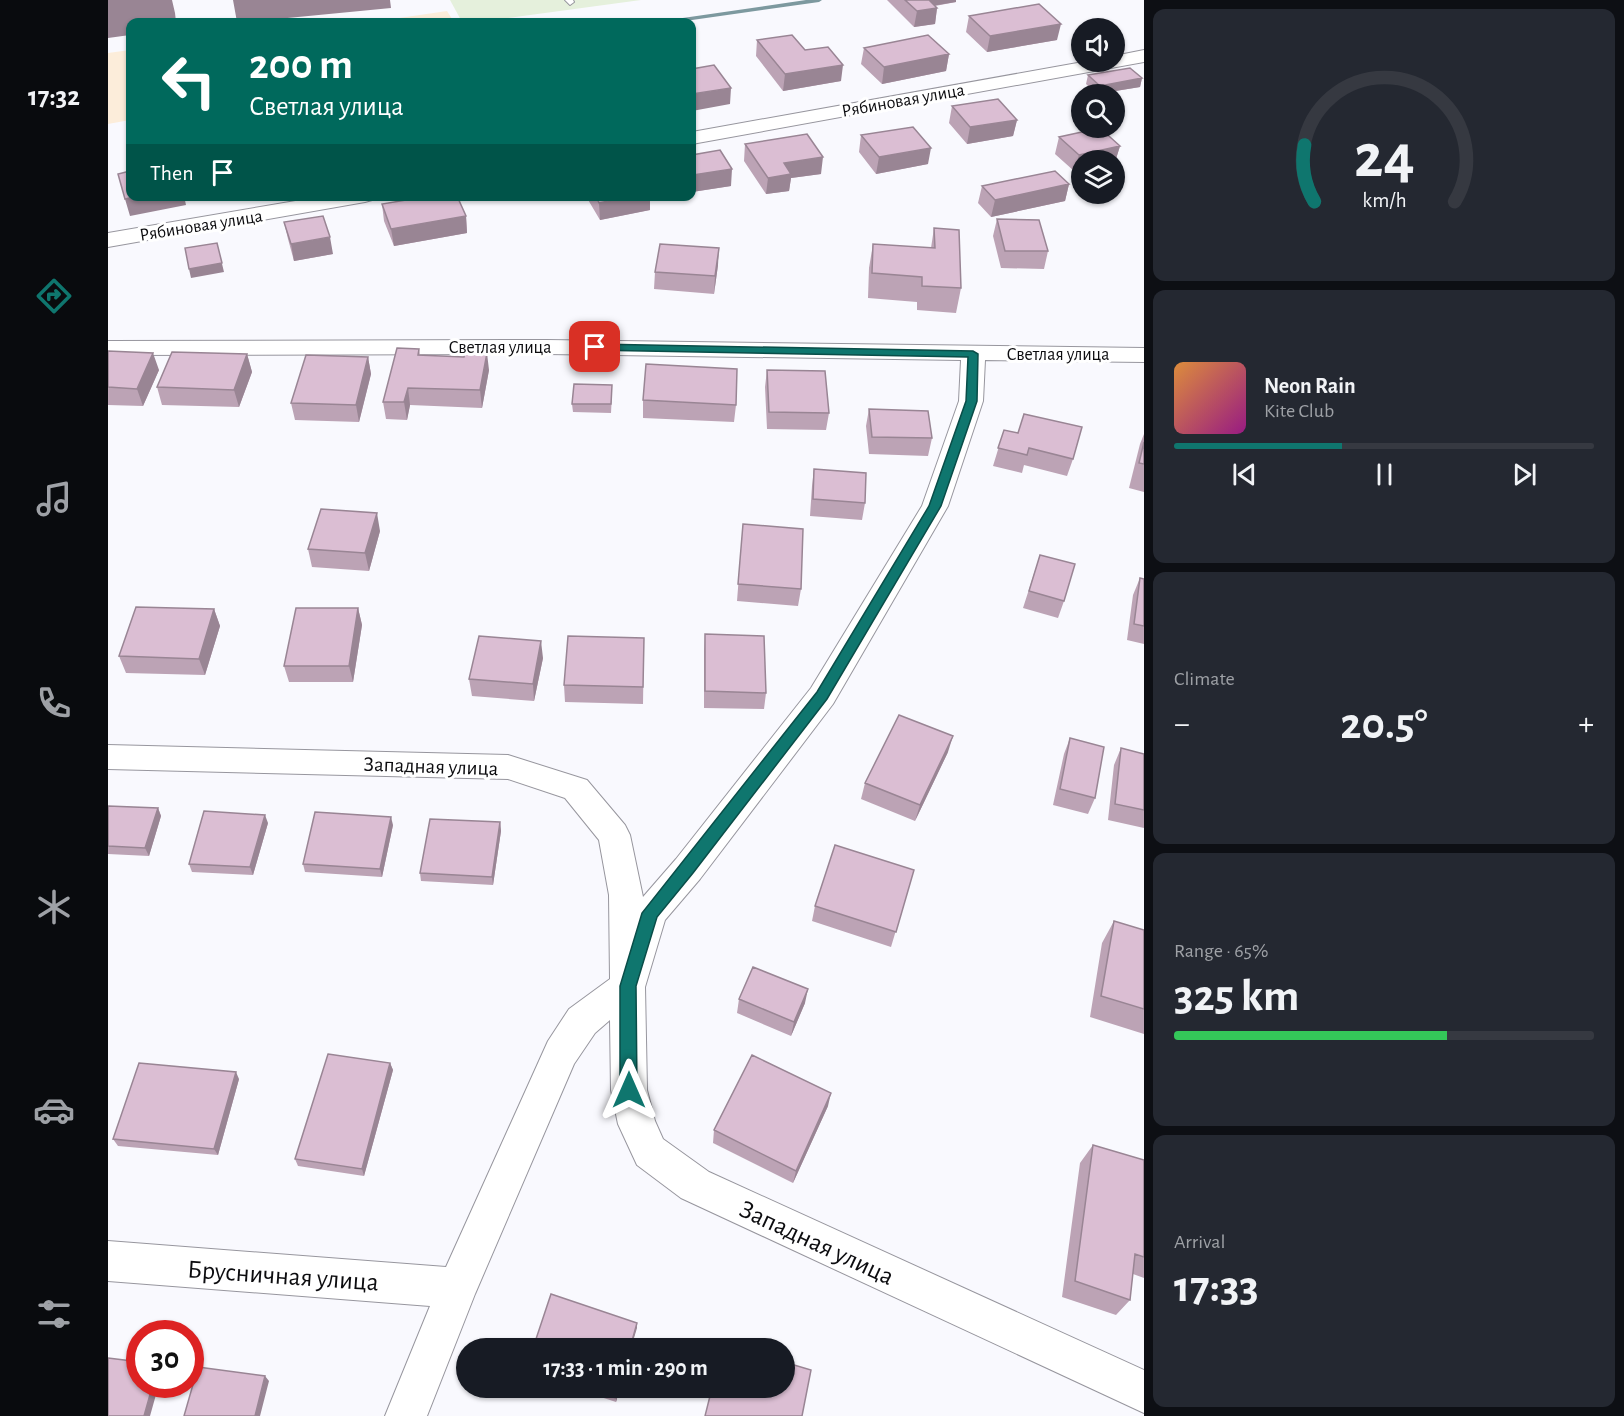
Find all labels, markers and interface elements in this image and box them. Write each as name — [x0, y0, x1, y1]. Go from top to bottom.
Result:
map controls — [1071, 18, 1125, 204]
button: sound — [1071, 18, 1125, 72]
icon: left — [150, 42, 228, 120]
text: 200 m — [249, 44, 353, 86]
street label: Рябиновая улица — [840, 80, 966, 121]
text: 17:32 — [28, 83, 80, 110]
button: search — [1071, 84, 1125, 138]
text: Светлая улица — [249, 93, 404, 120]
text: 24 — [1354, 126, 1414, 188]
button: layers — [1071, 150, 1125, 204]
icon: arrive — [206, 156, 239, 189]
text: Then — [150, 162, 194, 184]
text: km/h — [1362, 191, 1406, 212]
street label: Рябиновая улица — [138, 206, 264, 245]
icon: directions — [33, 275, 75, 317]
pin — [569, 321, 620, 372]
icon: arrive — [578, 330, 611, 363]
street label: Светлая улица — [448, 339, 552, 357]
street label: Светлая улица — [1006, 346, 1110, 364]
text: Neon Rain — [1264, 375, 1356, 397]
text: Kite Club — [1264, 401, 1334, 421]
icon: previous — [1228, 458, 1261, 491]
icon: pause — [1368, 458, 1401, 491]
icon: next — [1508, 458, 1541, 491]
icon: music — [33, 478, 75, 520]
text: Climate — [1174, 669, 1235, 689]
icon: phone — [33, 682, 75, 724]
text: 20.5° — [1340, 702, 1428, 747]
text: − — [1174, 708, 1190, 741]
text: + — [1578, 708, 1594, 741]
street label: Западная улица — [363, 754, 499, 779]
icon: climate — [33, 886, 75, 928]
text: Range · 65% — [1174, 941, 1268, 961]
text: 325 km — [1174, 974, 1299, 1019]
position arrow — [597, 1058, 661, 1122]
icon: car — [33, 1089, 75, 1131]
street label: Западная улица — [735, 1196, 898, 1290]
text: Arrival — [1174, 1232, 1225, 1252]
street label: Брусничная улица — [186, 1256, 380, 1296]
text: 17:33 — [1174, 1265, 1259, 1310]
icon: filters — [33, 1293, 75, 1335]
speed limit sign: 30 — [126, 1320, 204, 1398]
text: 17:33 · 1 min · 290 m — [543, 1357, 708, 1379]

